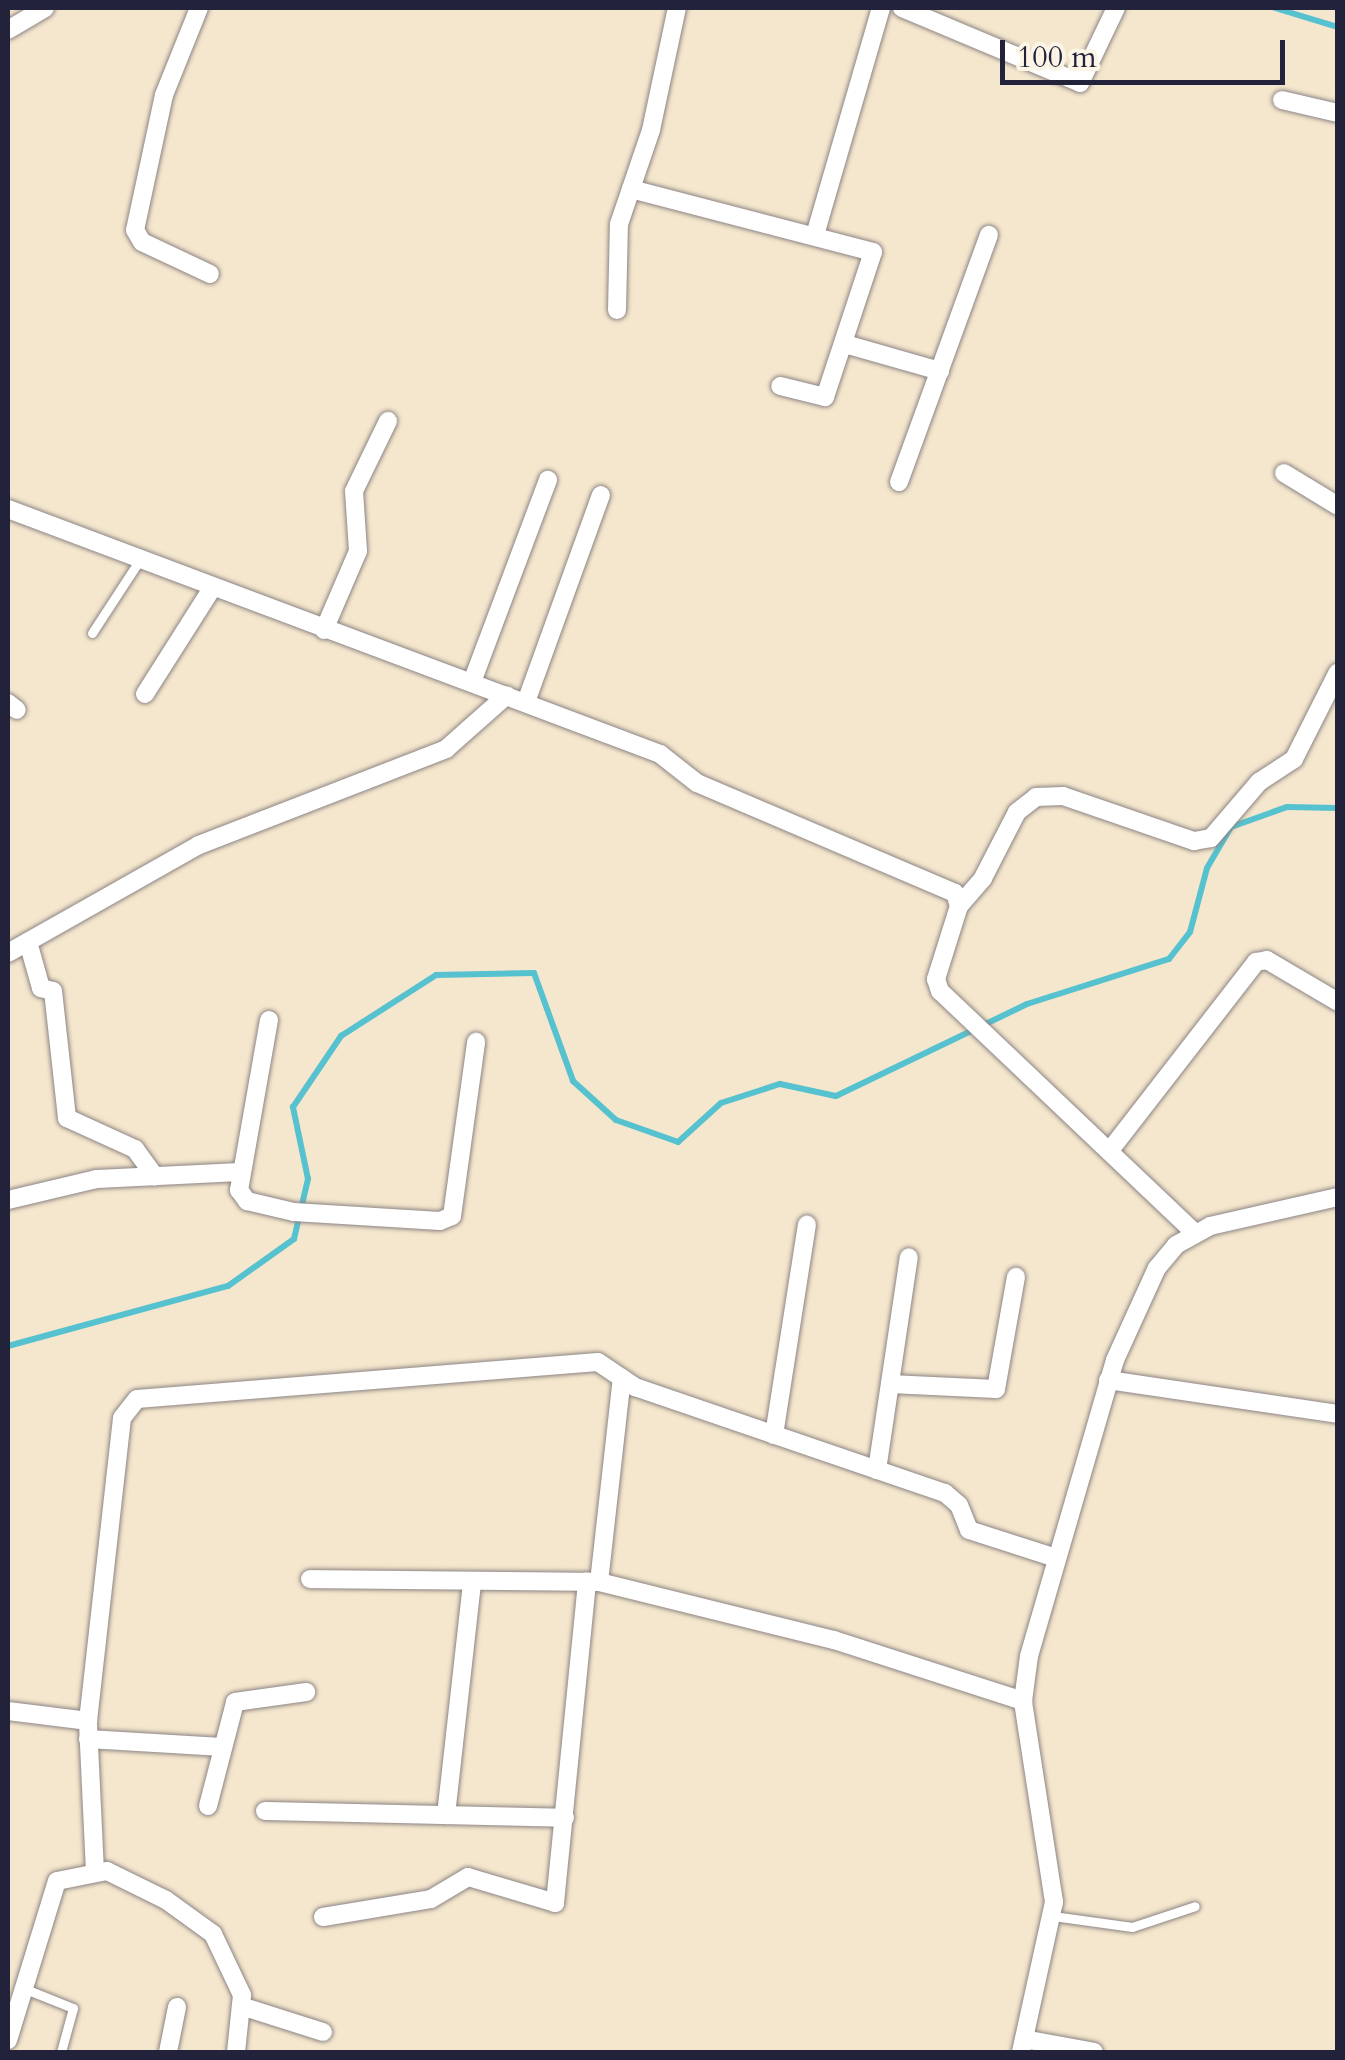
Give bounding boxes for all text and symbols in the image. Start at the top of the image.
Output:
scale bar [1005,20,1290,82]
text: 100 m [1017,37,1097,78]

